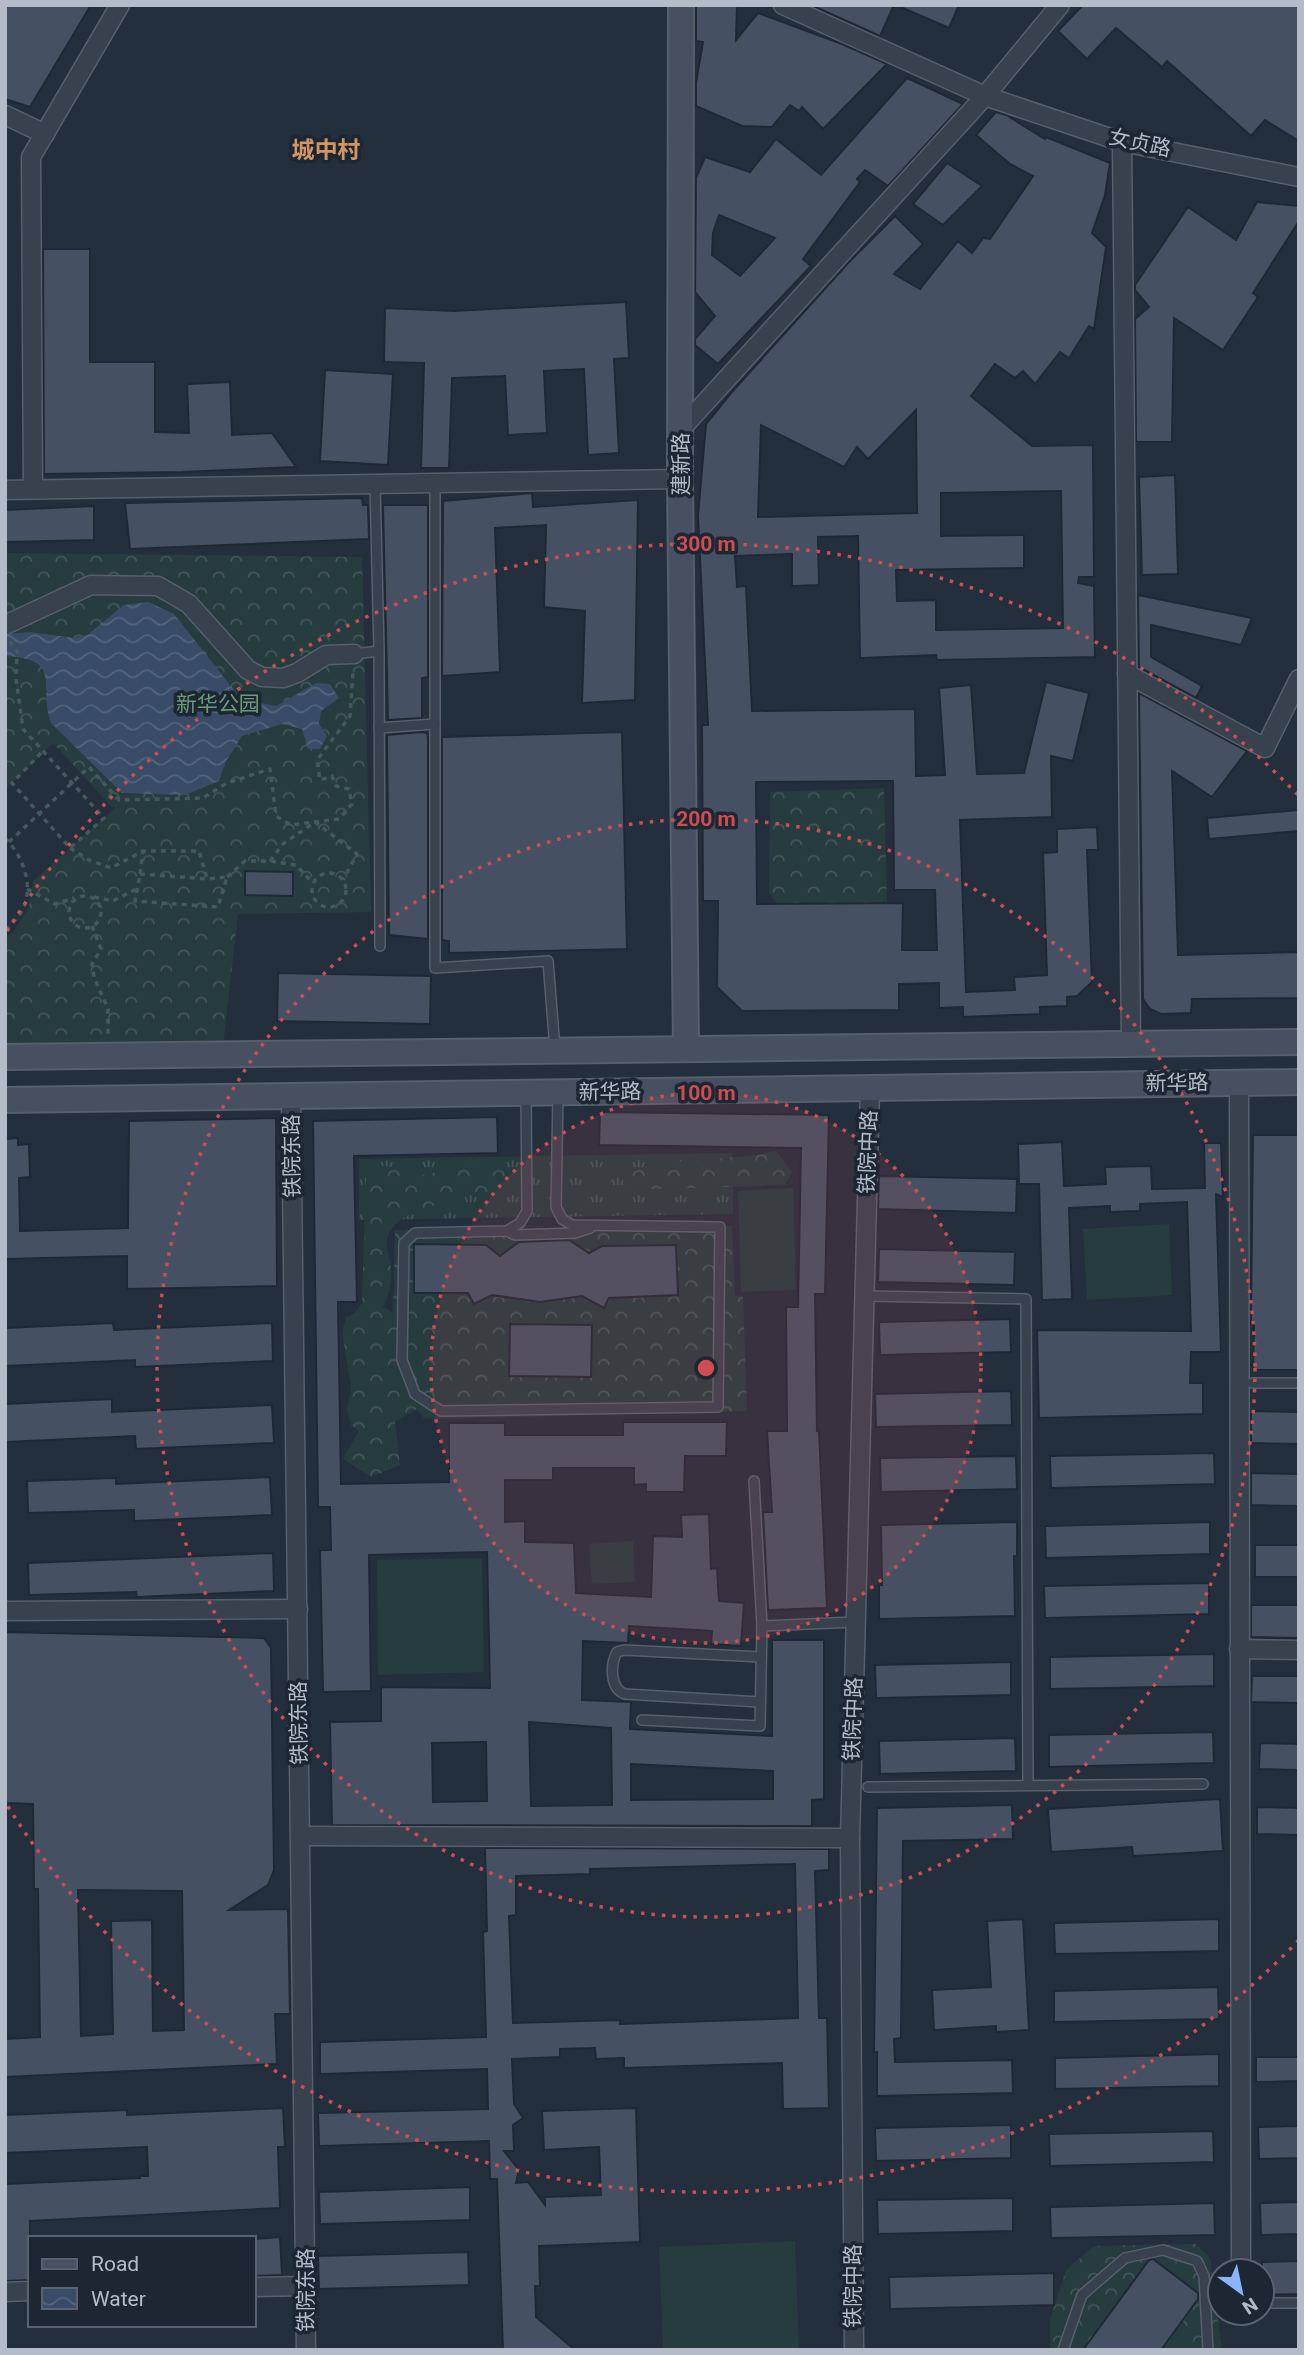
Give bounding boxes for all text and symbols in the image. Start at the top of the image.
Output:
street label: 女贞路 [1107,125,1173,161]
district label: 城中村 [292,137,361,164]
street label: 建新路 [669,433,693,496]
text: 300 m [676,532,736,556]
park label: 新华公园 [176,692,260,716]
text: 200 m [676,807,736,831]
street label: 新华路 [1145,1070,1209,1096]
street label: 新华路 [578,1079,642,1105]
text: 100 m [676,1081,736,1105]
street label: 铁院中路 [855,1110,881,1194]
street label: 铁院东路 [279,1114,305,1198]
centre of rings [694,1356,718,1380]
street label: 铁院中路 [840,1677,866,1761]
street label: 铁院东路 [286,1681,312,1765]
legend [28,2236,256,2327]
street label: 铁院中路 [841,2244,865,2328]
street label: 铁院东路 [294,2248,318,2332]
text: Road [91,2252,139,2276]
north arrow [1206,2257,1276,2327]
text: Water [91,2287,146,2311]
text: N [1238,2293,1262,2319]

